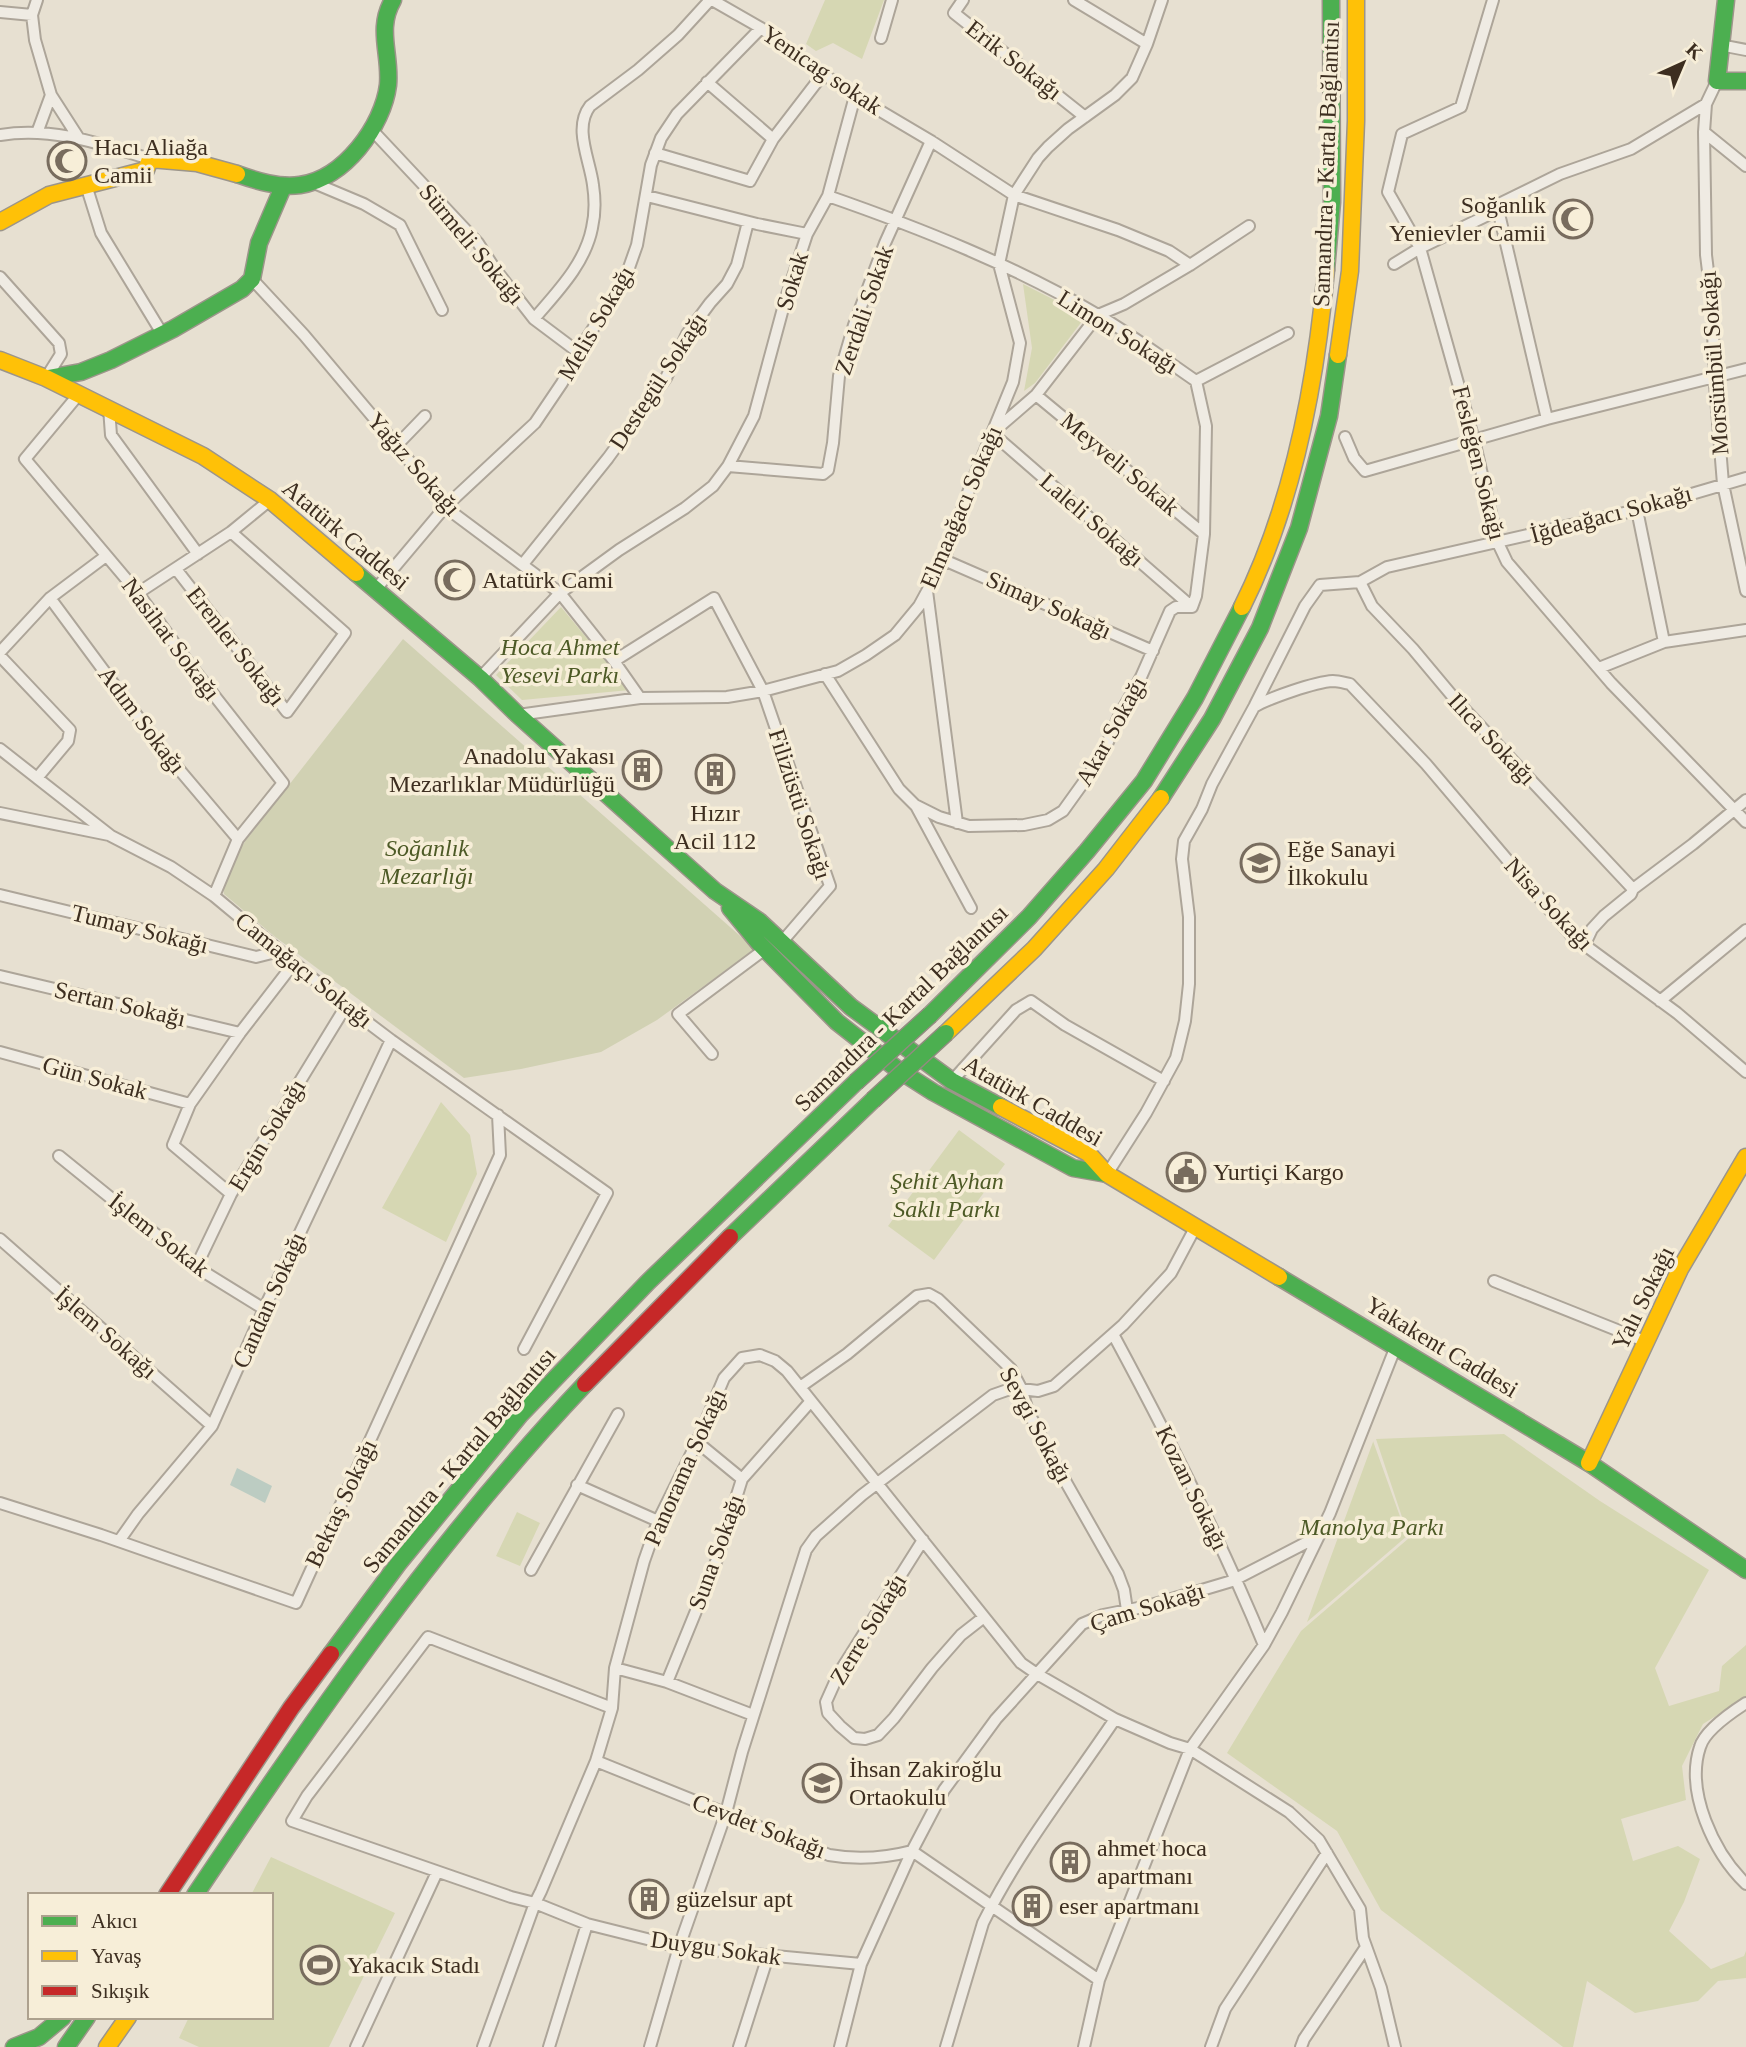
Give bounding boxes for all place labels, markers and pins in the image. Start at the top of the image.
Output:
place label: Hacı Aliağa Camii [94,134,208,188]
mosque icon: Hacı Aliağa Camii [46,140,88,182]
place label: Soğanlık Yenievler Camii [1389,192,1546,246]
mosque icon: Soğanlık Yenievler Camii [1552,198,1594,240]
mosque icon: Atatürk Cami [434,559,476,601]
place label: Atatürk Cami [482,567,614,593]
place label: Anadolu Yakası Mezarlıklar Müdürlüğü [389,743,615,797]
building icon: Anadolu Yakası Mezarlıklar Müdürlüğü [621,749,663,791]
building icon: Hızır Acil 112 [694,753,736,795]
place label: Hızır Acil 112 [674,800,756,854]
place label: Eğe Sanayi İlkokulu [1287,836,1396,890]
school or university icon: Eğe Sanayi İlkokulu [1239,842,1281,884]
public building icon: Yurtiçi Kargo [1165,1151,1207,1193]
place label: Yurtiçi Kargo [1213,1159,1344,1185]
place label: İhsan Zakiroğlu Ortaokulu [849,1756,1002,1810]
school or university icon: İhsan Zakiroğlu Ortaokulu [801,1762,843,1804]
place label: ahmet hoca apartmanı [1097,1835,1207,1889]
building icon: ahmet hoca apartmanı [1049,1841,1091,1883]
building icon: güzelsur apt [628,1878,670,1920]
building icon: eser apartmanı [1011,1885,1053,1927]
place label: güzelsur apt [676,1886,793,1912]
place label: eser apartmanı [1059,1893,1200,1919]
sports icon: Yakacık Stadı [299,1944,341,1986]
place label: Yakacık Stadı [347,1952,480,1978]

